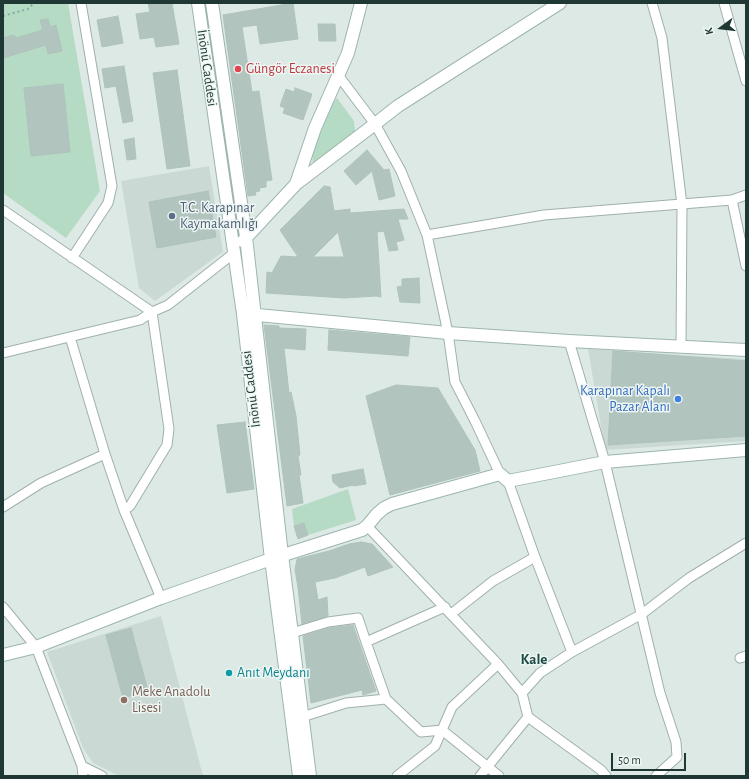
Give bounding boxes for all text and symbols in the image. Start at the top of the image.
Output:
north arrow [701,8,741,48]
text: K [703,27,715,36]
street label: İnönü Caddesi [193,28,221,108]
place label: Güngör Eczanesi [246,61,335,77]
marker: Güngör Eczanesi [233,64,243,74]
place label: T.C. Karapınar Kaymakamlığı [180,200,258,232]
marker: T.C. Karapınar Kaymakamlığı [167,211,177,221]
street label: İnönü Caddesi [238,350,264,428]
place label: Karapınar Kapalı Pazar Alanı [580,383,670,416]
marker: Karapınar Kapalı Pazar Alanı [673,394,683,404]
district label: Kale [521,650,547,668]
place label: Anıt Meydanı [237,665,310,681]
marker: Anıt Meydanı [224,668,234,678]
place label: Meke Anadolu Lisesi [132,684,210,716]
marker: Meke Anadolu Lisesi [119,695,129,705]
scale bar [613,745,688,771]
text: 50 m [618,754,641,766]

